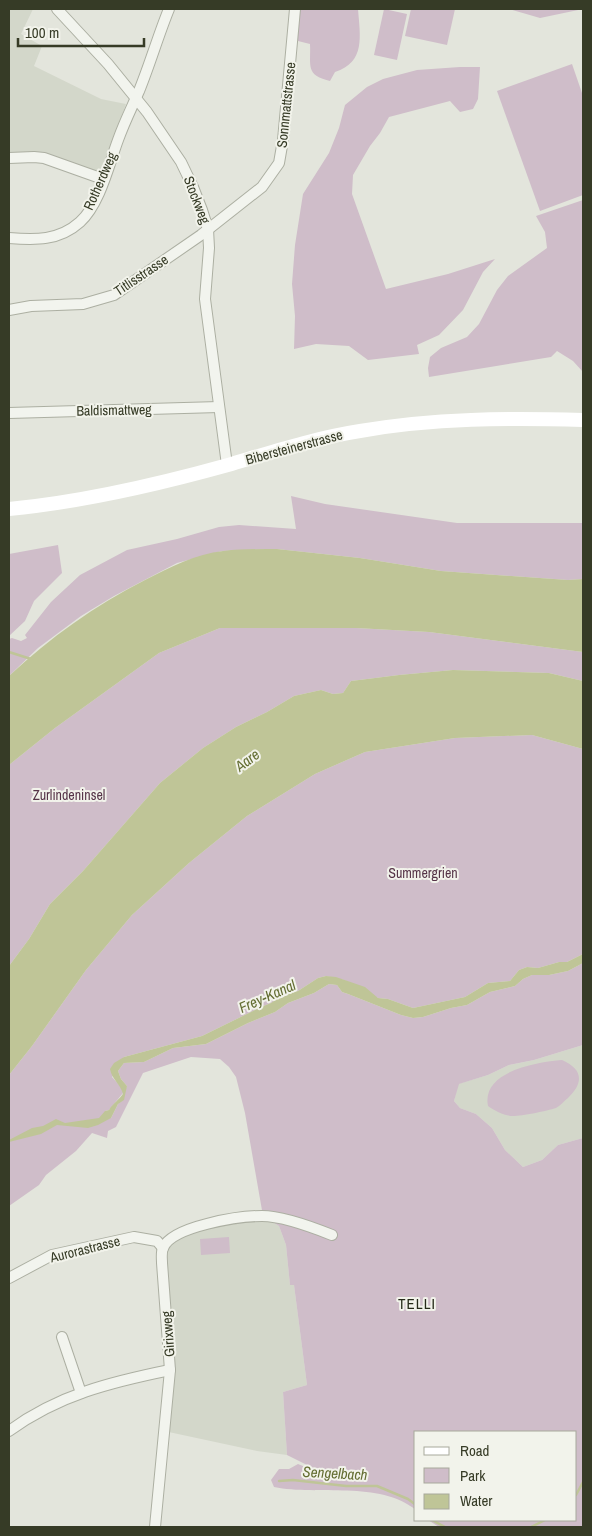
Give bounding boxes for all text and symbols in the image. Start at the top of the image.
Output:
scale bar [18,15,144,47]
text: 100 m [25,22,59,43]
street label: Sonnmattstrasse [273,61,299,149]
street label: Rotherdweg [79,149,121,213]
street label: Stockweg [180,174,215,227]
street label: Titlisstrasse [110,250,172,300]
street label: Baldismattweg [76,400,152,420]
street label: Bibersteinerstrasse [244,425,344,469]
water label: Aare [230,744,264,777]
park label: Zurlindeninsel [33,786,105,804]
park label: Summergrien [388,864,458,882]
water label: Frey-Kanal [235,974,299,1018]
street label: Aurorastrasse [47,1232,122,1267]
district label: TELLI [398,1293,436,1314]
street label: Girixweg [157,1310,179,1358]
legend [414,1431,577,1521]
text: Road [460,1440,489,1461]
water label: Sengelbach [302,1461,368,1485]
text: Park [460,1465,486,1486]
text: Water [460,1490,492,1511]

